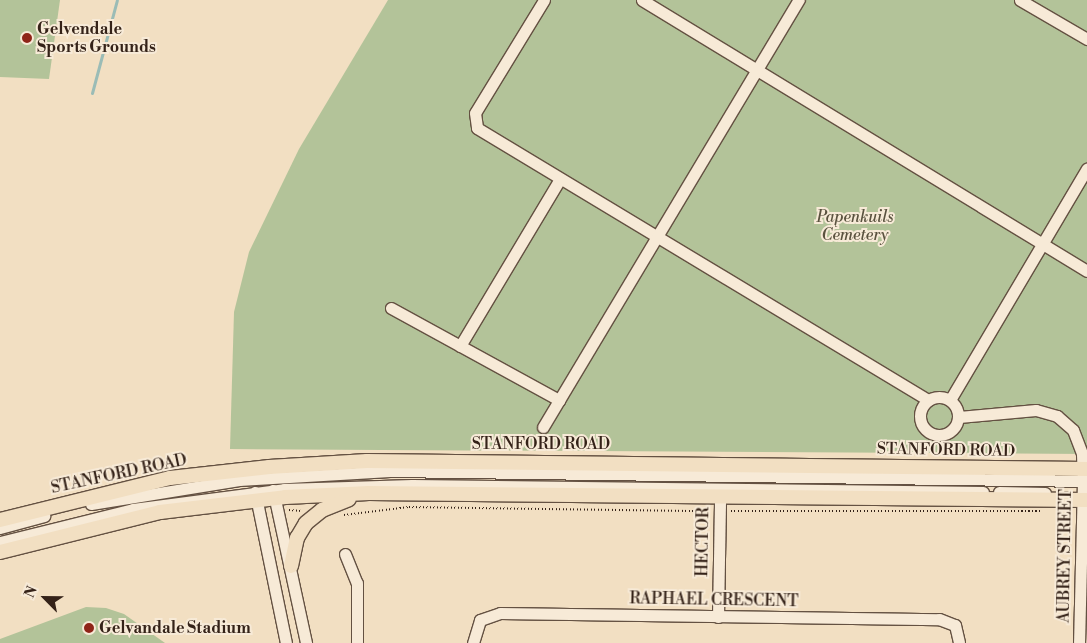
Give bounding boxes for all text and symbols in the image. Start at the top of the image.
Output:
place label: Gelvendale Sports Grounds [37,19,156,57]
marker: Gelvendale Sports Grounds [21,32,33,44]
park label: Papenkuils Cemetery [816,207,894,245]
street label: STANFORD ROAD [472,434,610,454]
street label: STANFORD ROAD [877,439,1015,461]
street label: STANFORD ROAD [49,450,189,498]
street label: AUBREY STREET [1054,489,1076,623]
street label: HECTOR [693,507,713,577]
north arrow [20,573,70,623]
text: N [21,584,42,601]
street label: RAPHAEL CRESCENT [629,589,799,611]
place label: Gelvandale Stadium [99,618,251,638]
marker: Gelvandale Stadium [83,622,95,634]

